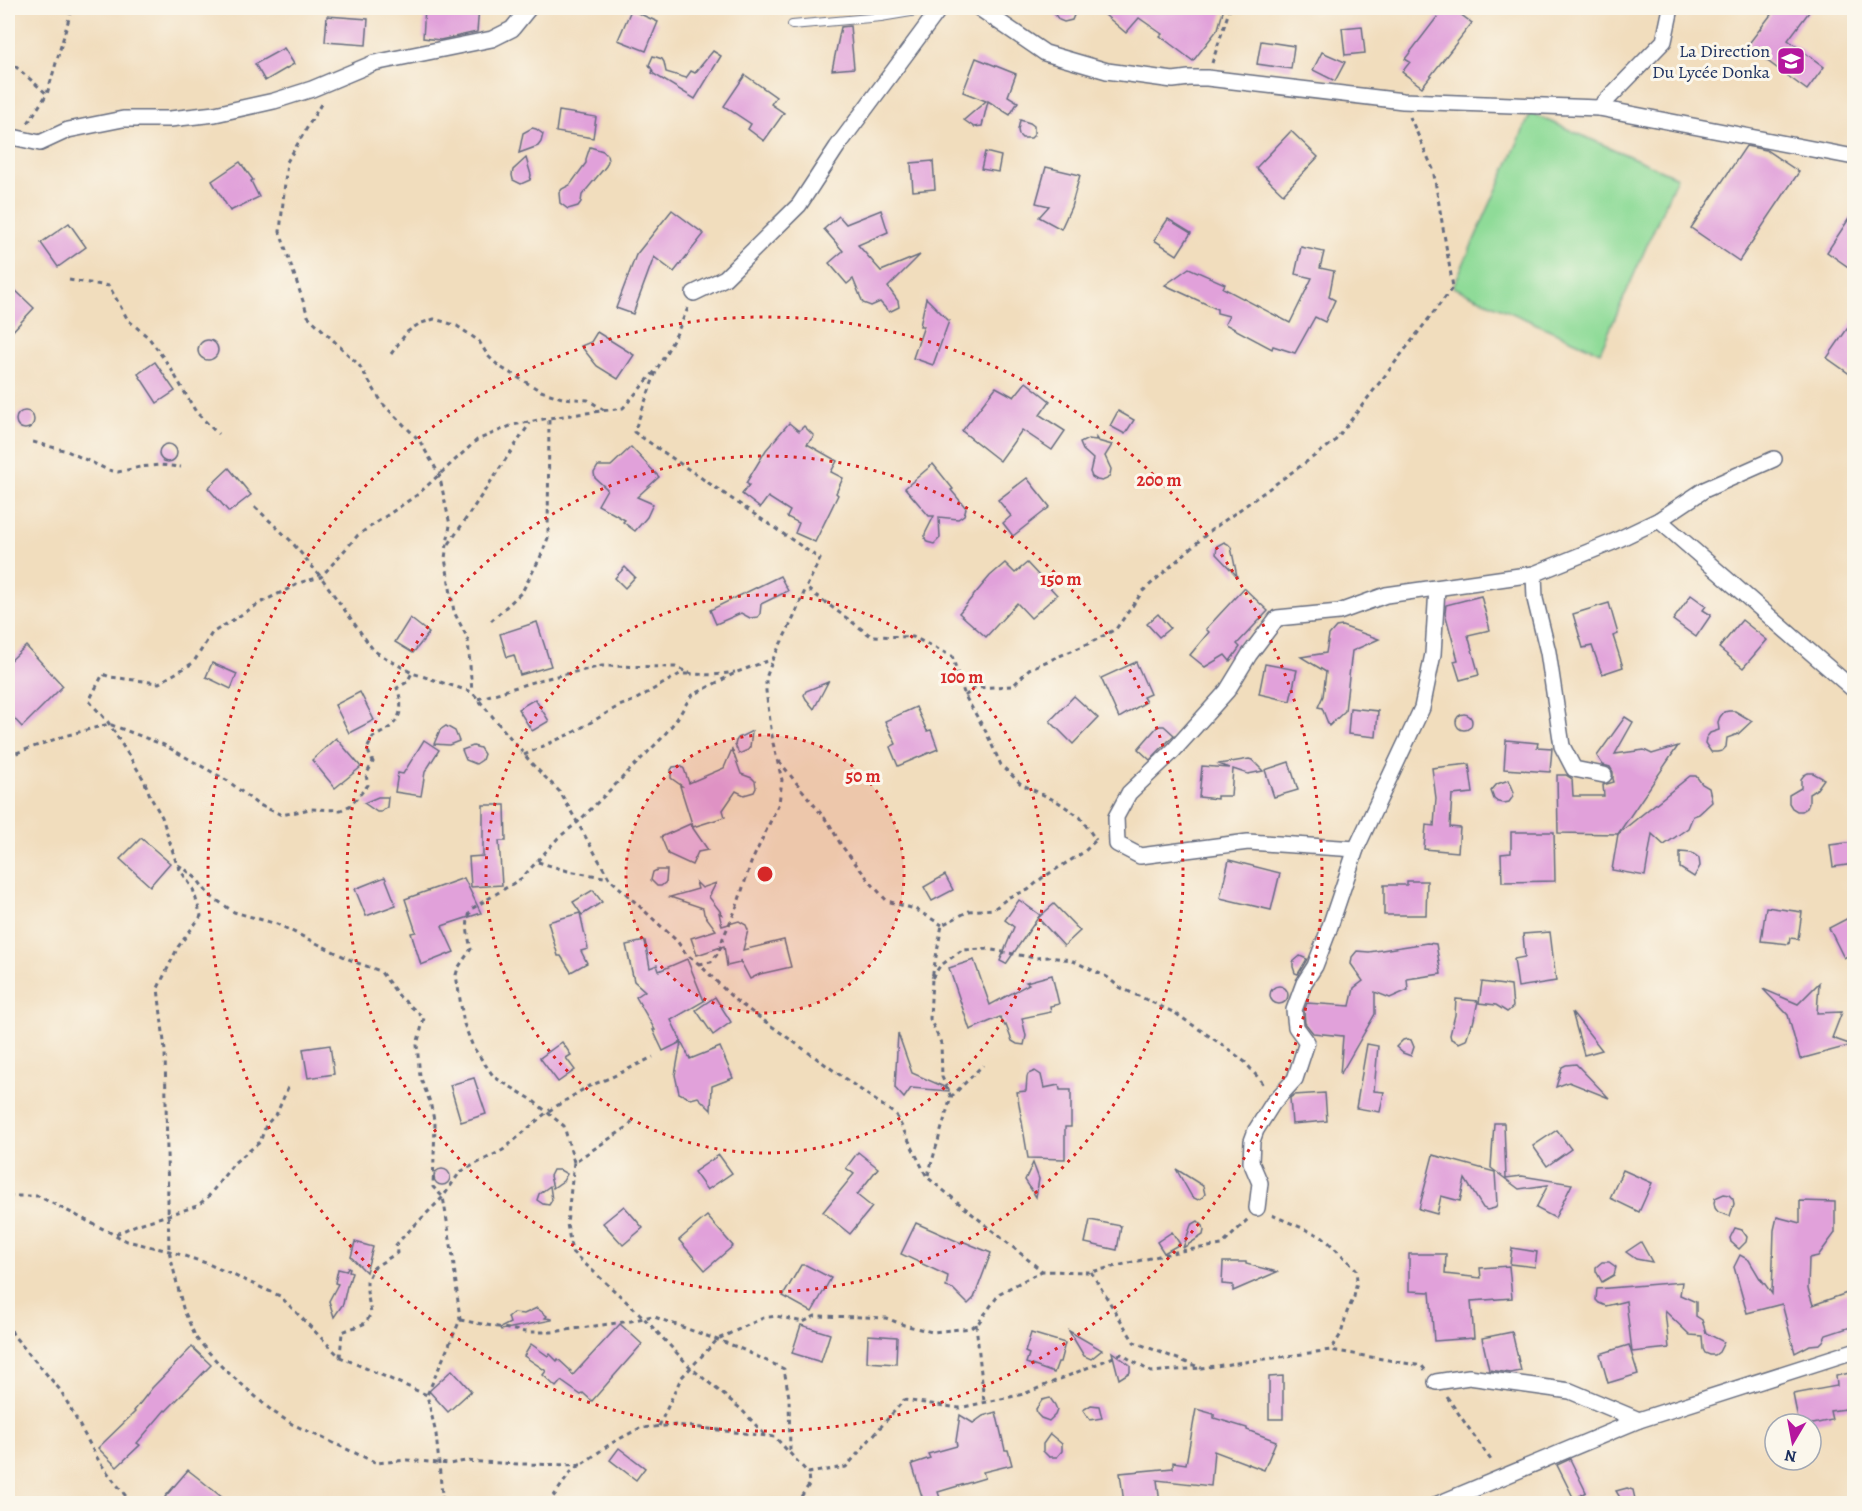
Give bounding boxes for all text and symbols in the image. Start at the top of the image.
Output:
place label: La Direction Du Lycée Donka [1652,39,1771,84]
school or university icon: La Direction Du Lycée Donka [1775,45,1807,77]
text: 200 m [1136,468,1182,492]
text: 150 m [1040,567,1082,591]
text: 100 m [941,665,983,689]
text: 50 m [846,764,880,788]
centre of rings [755,864,775,884]
north arrow [1763,1412,1823,1472]
text: N [1783,1444,1798,1468]

